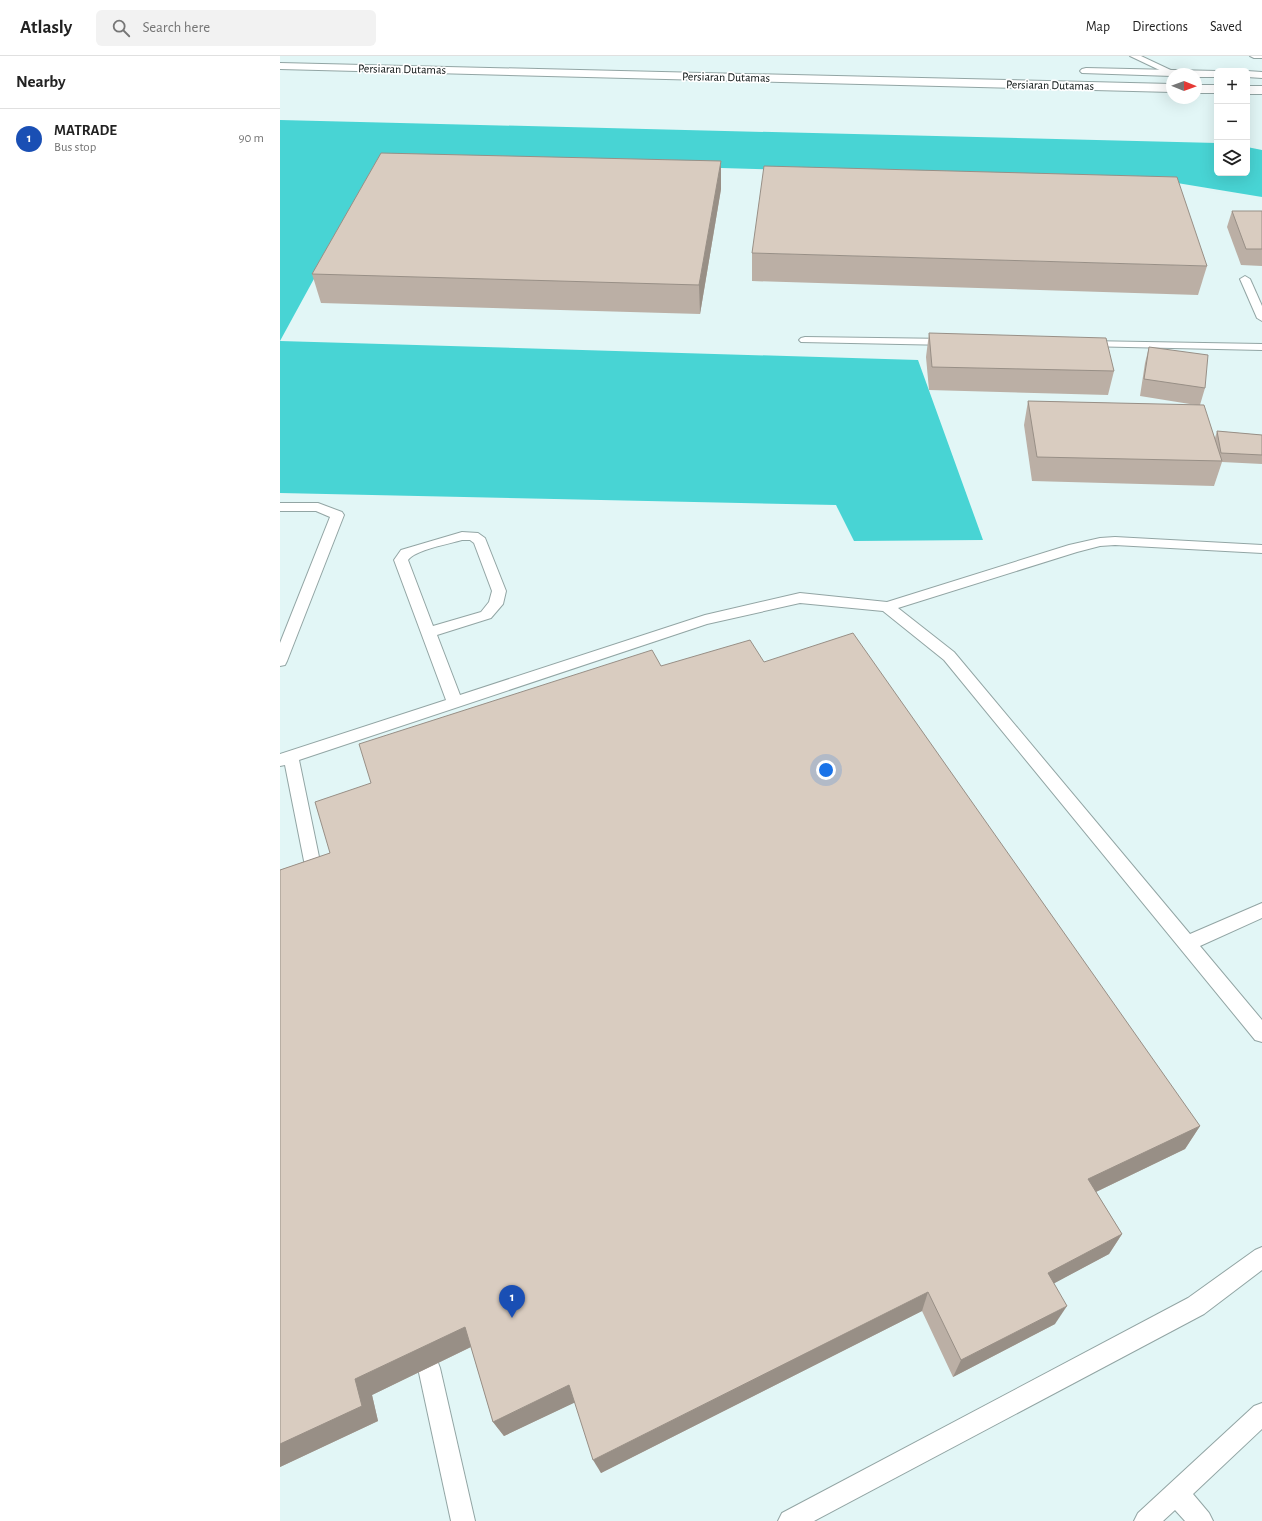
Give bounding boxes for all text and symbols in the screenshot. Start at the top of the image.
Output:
search box [96,10,376,46]
icon: search [110,17,132,39]
text: Atlasly [20,18,72,37]
text: Search here [142,20,210,35]
text: Map [1086,20,1110,34]
text: Directions [1132,20,1188,34]
text: Saved [1210,20,1242,34]
street label: Persiaran Dutamas [358,62,446,76]
north arrow [1166,68,1202,104]
map controls [1214,68,1250,176]
button: + [1214,68,1250,104]
street label: Persiaran Dutamas [682,70,770,84]
text: Nearby [16,73,66,90]
street label: Persiaran Dutamas [1006,78,1094,92]
button: − [1214,104,1250,140]
text: MATRADE [54,123,117,138]
text: 1 [27,132,31,145]
text: 90 m [238,132,264,145]
button: layers [1214,140,1250,176]
text: Bus stop [54,141,96,154]
your location [816,760,836,780]
pin: 1 [499,1285,525,1318]

